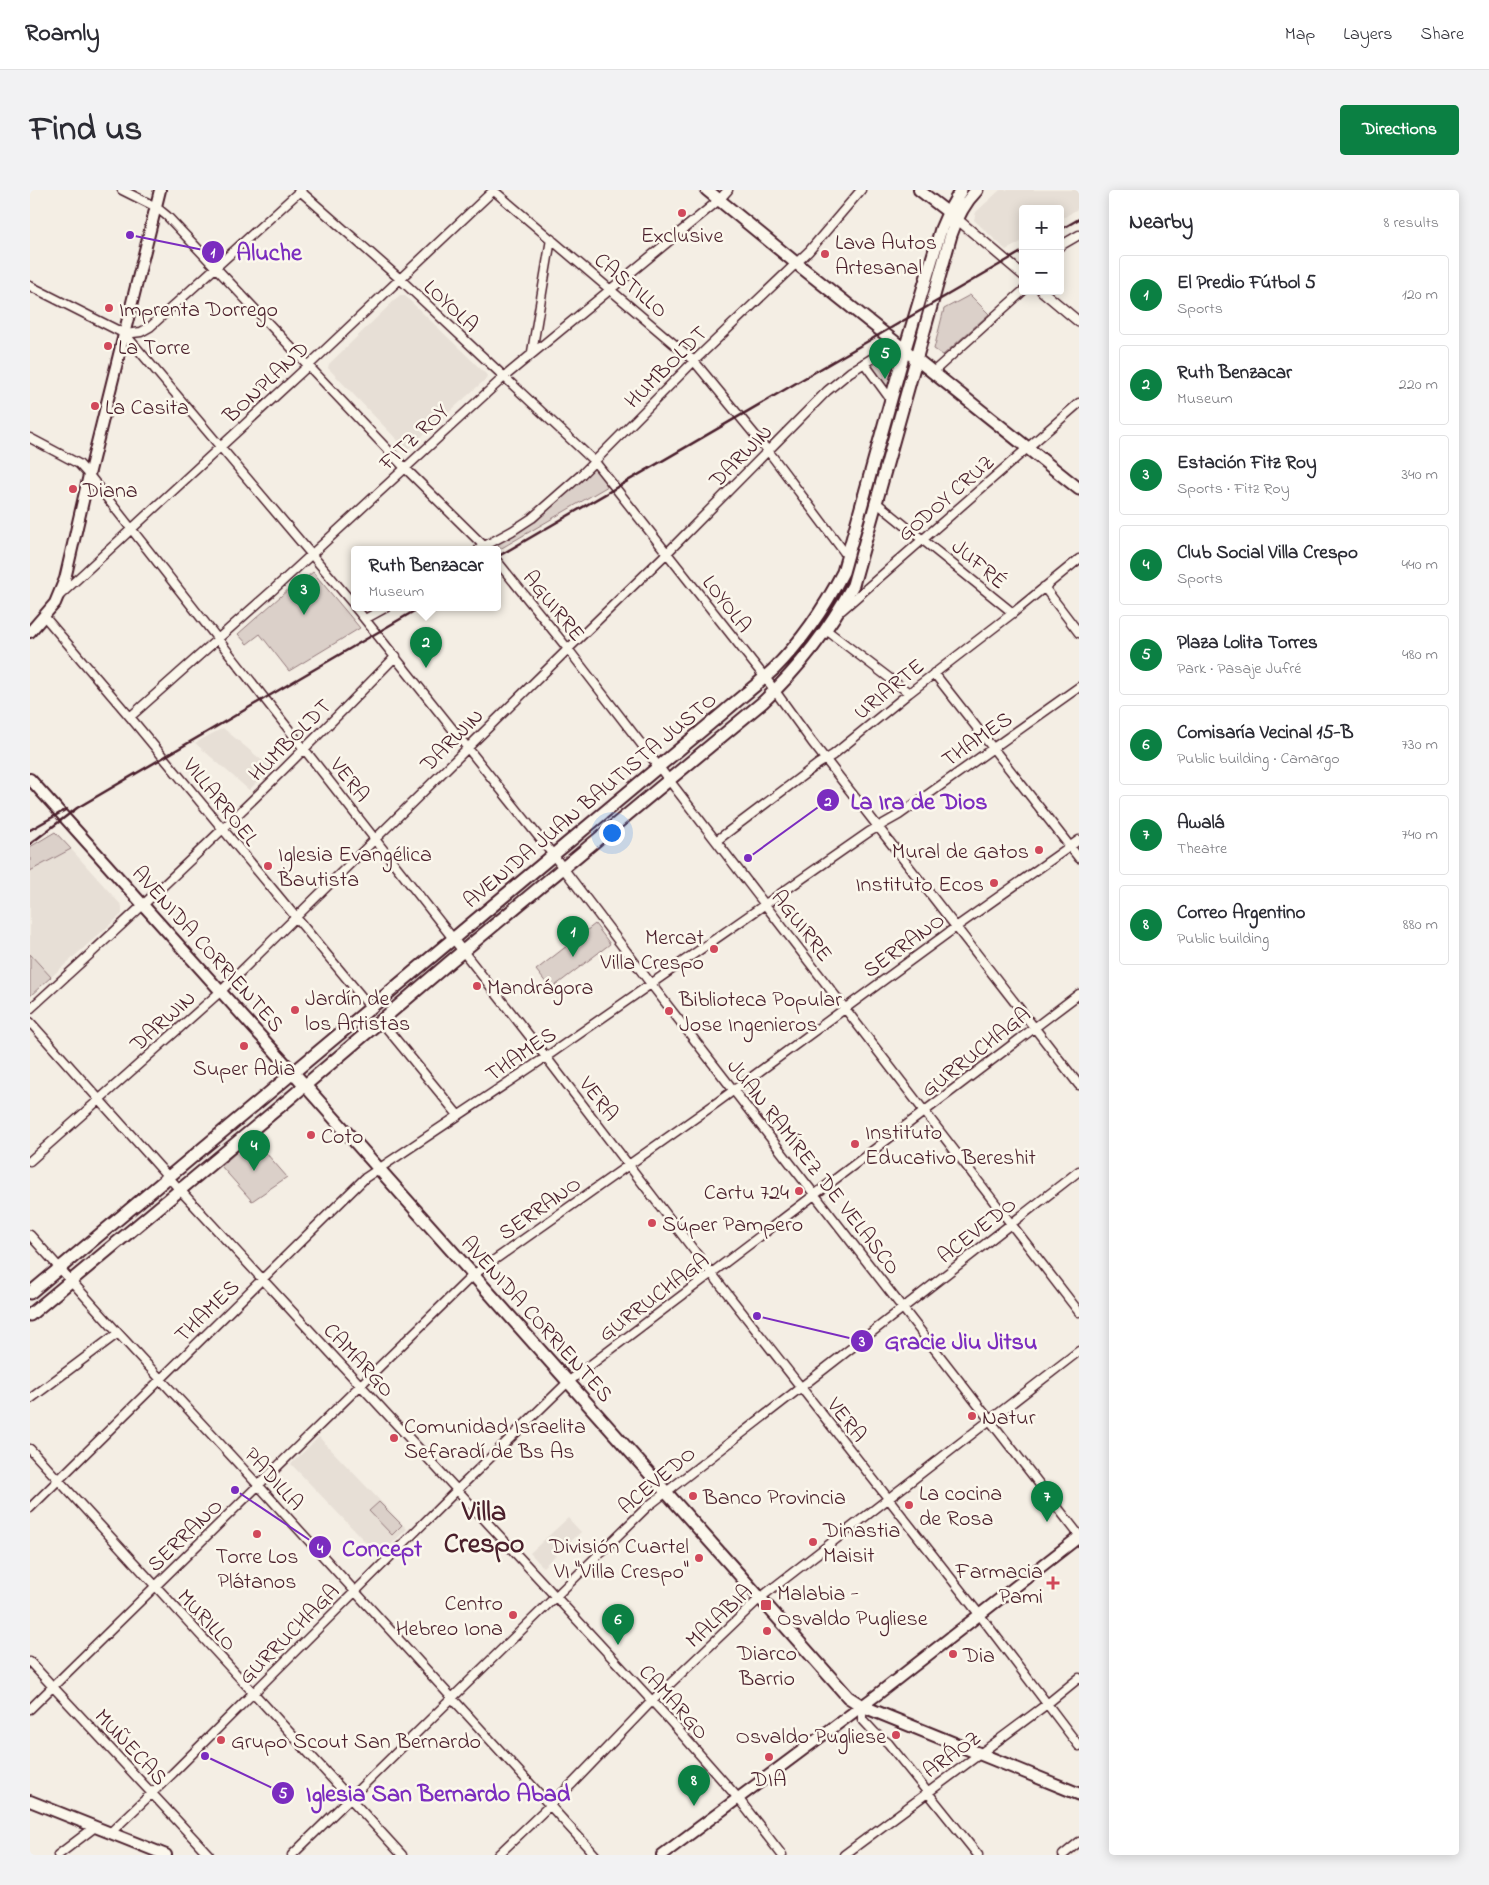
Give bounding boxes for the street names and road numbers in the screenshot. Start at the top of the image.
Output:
street label: CASTILLO [586,246,674,327]
street label: LOYOLA [415,273,485,341]
street label: HUMBOLDT [618,319,716,417]
street label: BONPLAND [216,335,318,432]
street label: FITZ ROY [372,397,457,480]
street label: DARWIN [702,418,781,497]
street label: GODOY CRUZ [891,448,1003,551]
street label: JUFRÉ [943,532,1013,598]
street label: AGUIRRE [514,564,592,650]
street label: LOYOLA [693,569,758,641]
street label: URIARTE [848,652,932,729]
street label: AVENIDA JUAN BAUTISTA JUSTO [457,685,725,917]
street label: HUMBOLDT [242,692,340,790]
street label: DARWIN [413,702,492,781]
street label: THAMES [936,704,1020,776]
street label: VILLARROEL [173,751,266,855]
street label: VERA [320,751,376,810]
street label: AVENIDA CORRIENTES [123,860,291,1041]
street label: AGUIRRE [762,884,839,970]
street label: SERRANO [857,906,952,987]
street label: DARWIN [123,984,204,1061]
street label: GURRUCHAGA [915,1000,1039,1107]
street label: THAMES [480,1020,564,1091]
street label: JUAN RAMÍREZ DE VELASCO [718,1053,907,1283]
street label: VERA [569,1070,625,1129]
street label: SERRANO [493,1169,589,1250]
street label: ACEVEDO [931,1190,1024,1273]
street label: AVENIDA CORRIENTES [452,1230,620,1411]
street label: GURRUCHAGA [593,1246,717,1351]
street label: THAMES [168,1273,248,1351]
street label: CAMARGO [315,1316,401,1406]
street label: VERA [817,1391,873,1450]
street label: ACEVEDO [612,1439,704,1524]
street label: PADILLA [235,1441,310,1519]
street label: SERRANO [141,1492,231,1581]
street label: GURRUCHAGA [232,1577,348,1693]
street label: MALABIA [679,1577,761,1657]
street label: MURILLO [168,1583,243,1660]
street label: CAMARGO [630,1658,716,1748]
street label: MUÑECAS [86,1702,174,1794]
street label: ARÁOZ [917,1723,989,1788]

